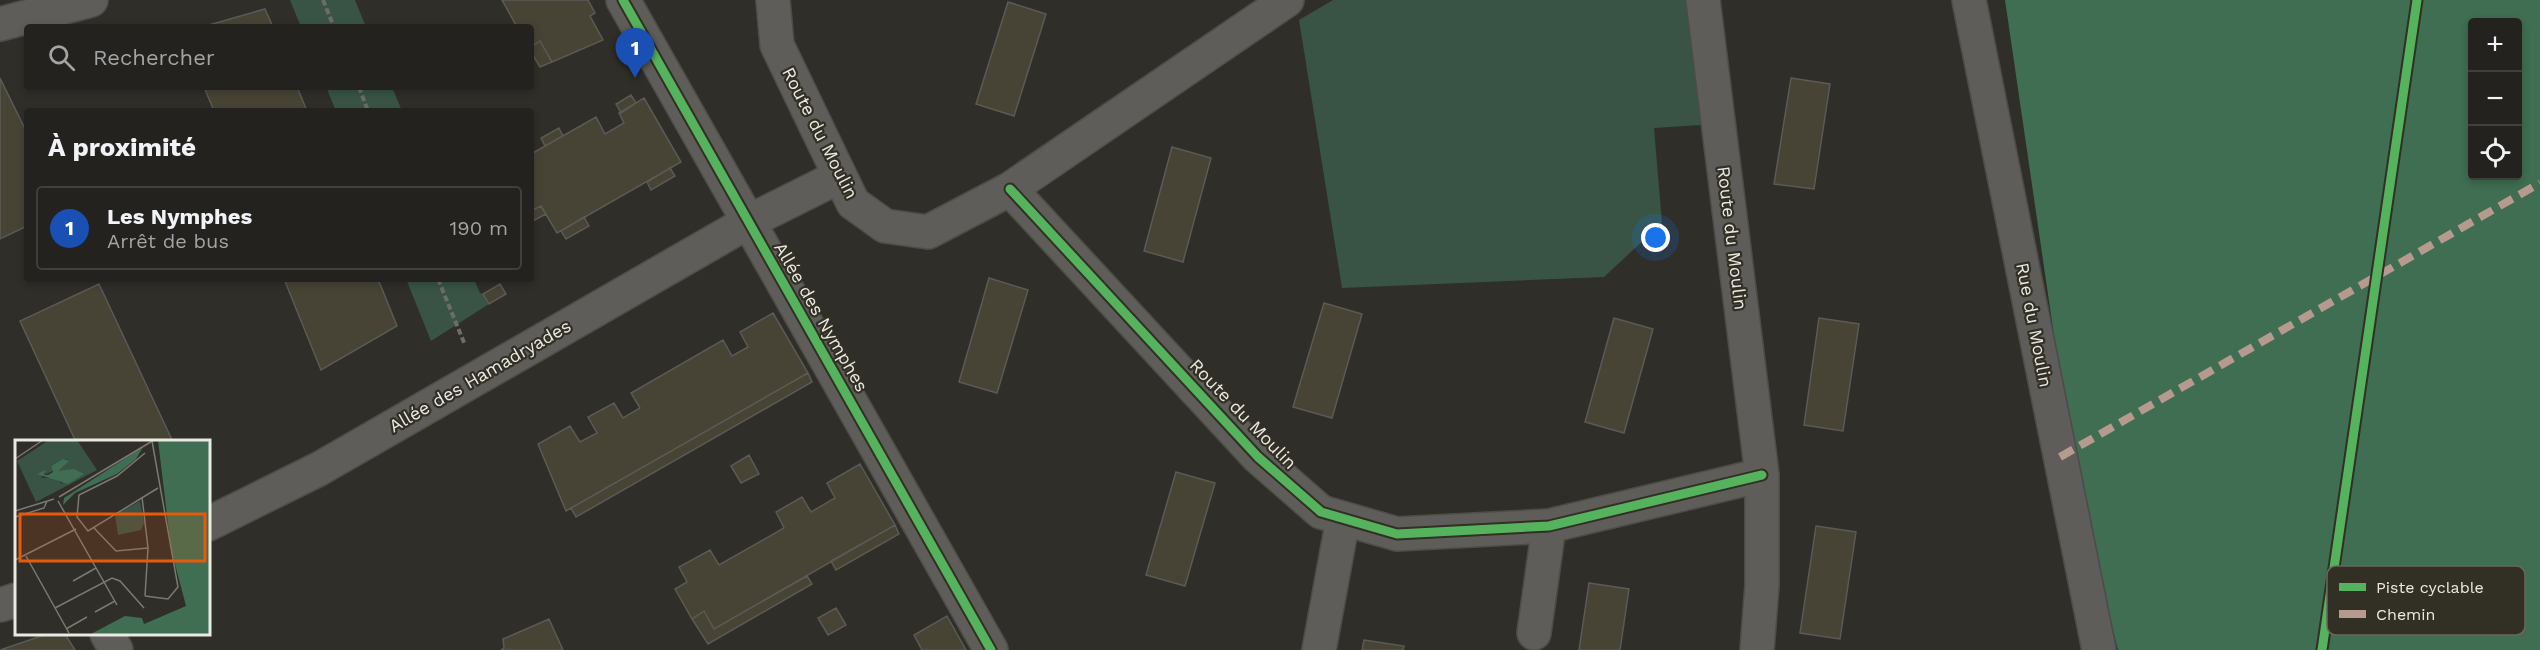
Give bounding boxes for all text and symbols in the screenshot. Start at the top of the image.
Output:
map controls [2468,18,2522,180]
button: + [2468,18,2522,72]
search box [24,24,534,90]
pin: 1 [616,28,654,78]
icon: search [45,41,78,74]
text: Rechercher [93,45,215,70]
street label: Route du Moulin [778,64,863,202]
button: − [2468,72,2522,126]
button: locate [2468,126,2522,180]
text: À proximité [48,132,196,162]
street label: Route du Moulin [1713,165,1752,311]
text: Les Nymphes [107,204,252,229]
text: 1 [65,216,74,240]
text: 190 m [450,216,508,240]
your location [1641,223,1670,252]
text: Arrêt de bus [107,229,229,253]
street label: Allée des Nymphes [770,238,873,395]
street label: Rue du Moulin [2012,261,2057,389]
street label: Allée des Hamadryades [385,315,575,436]
street label: Route du Moulin [1186,354,1301,473]
inset map [15,440,210,635]
legend [2327,566,2525,635]
text: Piste cyclable [2376,578,2484,597]
text: Chemin [2376,605,2436,624]

